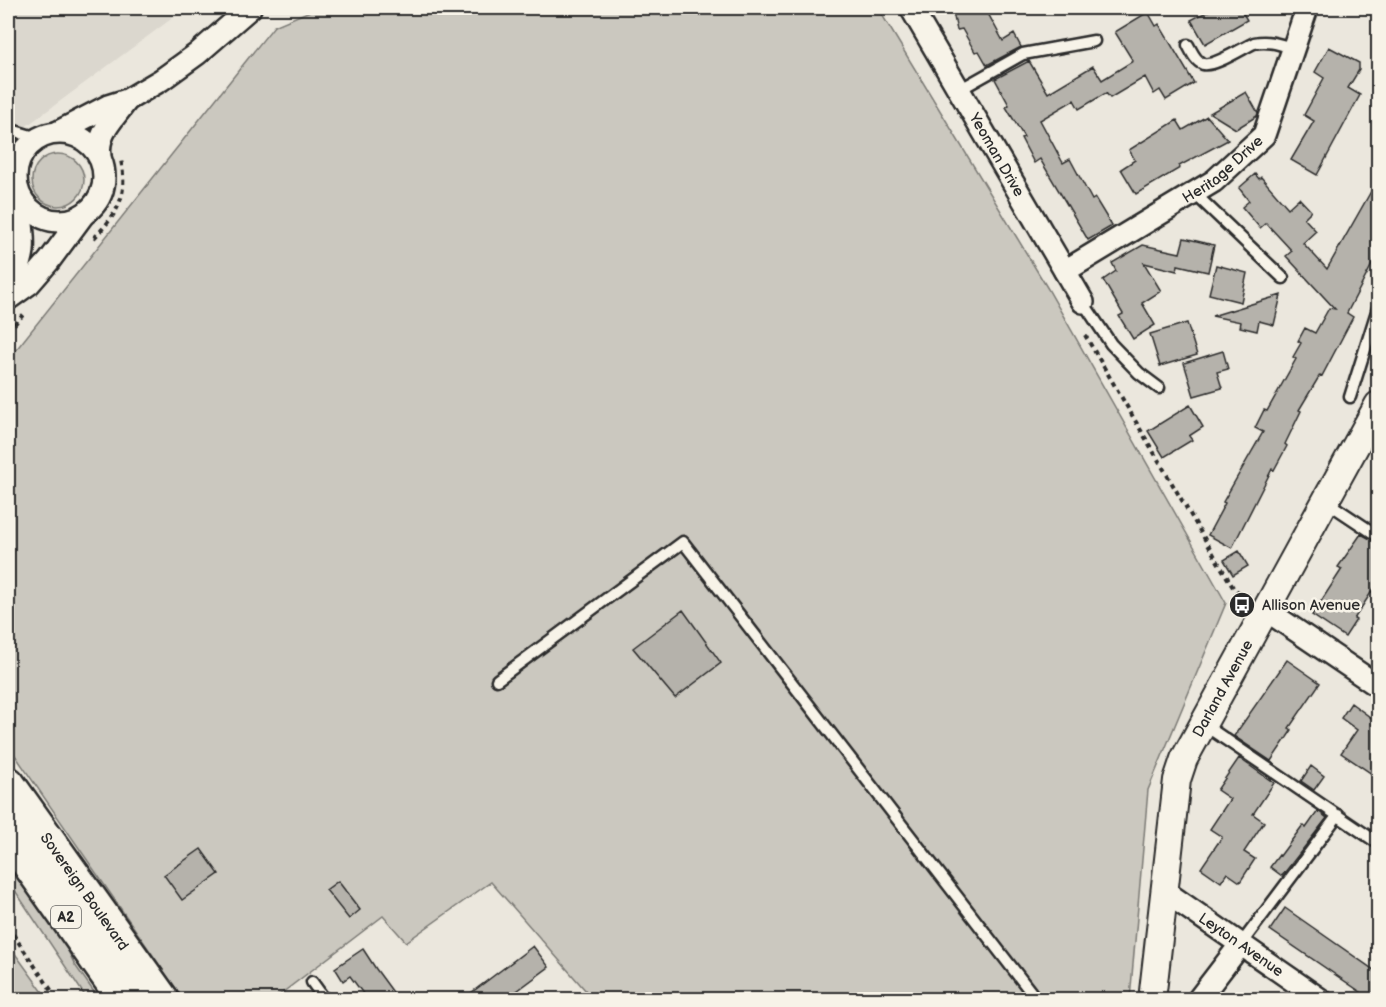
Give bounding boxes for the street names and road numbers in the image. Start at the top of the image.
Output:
street label: Yeoman Drive [964,109,1029,200]
street label: Heritage Drive [1179,131,1267,207]
street label: Darland Avenue [1188,636,1257,740]
street label: Sovereign Boulevard [36,829,133,954]
road number: A2 [51,906,81,928]
street label: Leyton Avenue [1195,908,1288,981]

